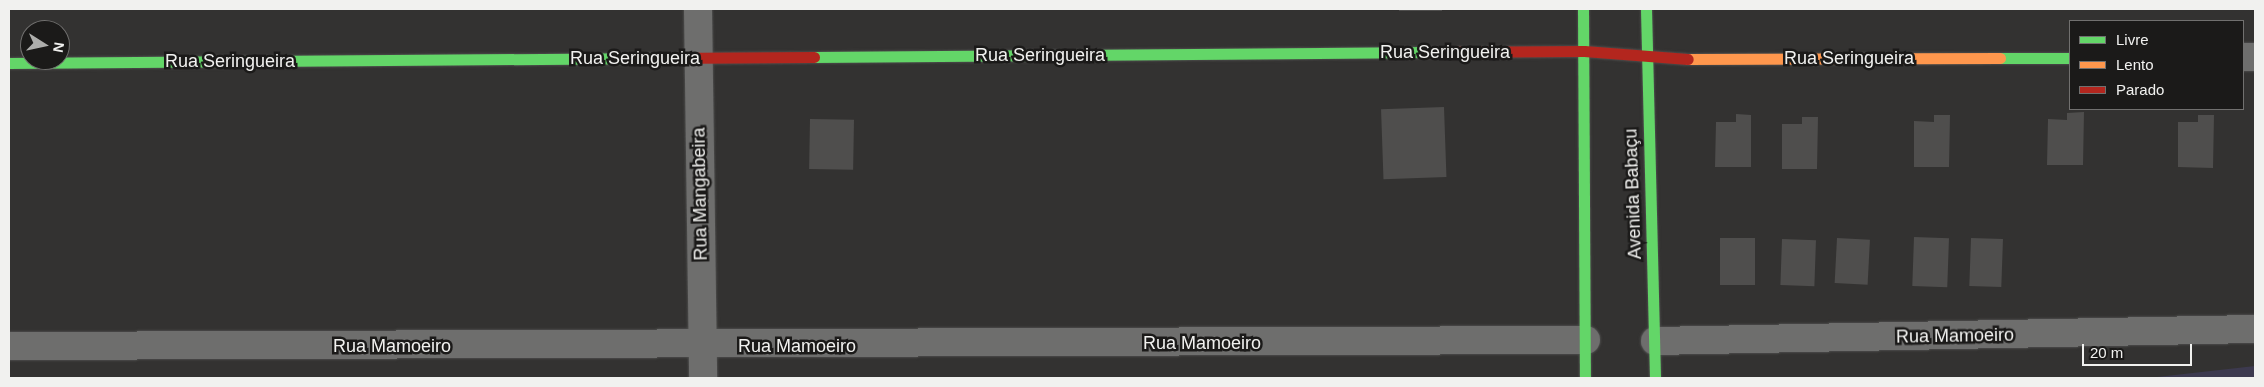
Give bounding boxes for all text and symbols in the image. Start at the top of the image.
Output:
north arrow [20,20,70,70]
legend [2069,20,2244,110]
text: Livre [2116,31,2149,48]
text: N [50,41,68,54]
street label: Rua Seringueira [1380,41,1510,63]
street label: Rua Seringueira [975,44,1105,66]
street label: Rua Seringueira [570,47,700,69]
street label: Rua Seringueira [1784,47,1914,69]
street label: Rua Seringueira [165,50,295,72]
text: Lento [2116,56,2154,73]
text: Parado [2116,81,2164,98]
street label: Rua Mangabeira [688,127,712,261]
street label: Avenida Babaçu [1620,128,1646,260]
street label: Rua Mamoeiro [1896,324,2014,348]
street label: Rua Mamoeiro [1143,332,1261,354]
scale bar [2084,334,2194,366]
street label: Rua Mamoeiro [333,335,451,357]
street label: Rua Mamoeiro [738,335,856,357]
text: 20 m [2090,344,2123,361]

